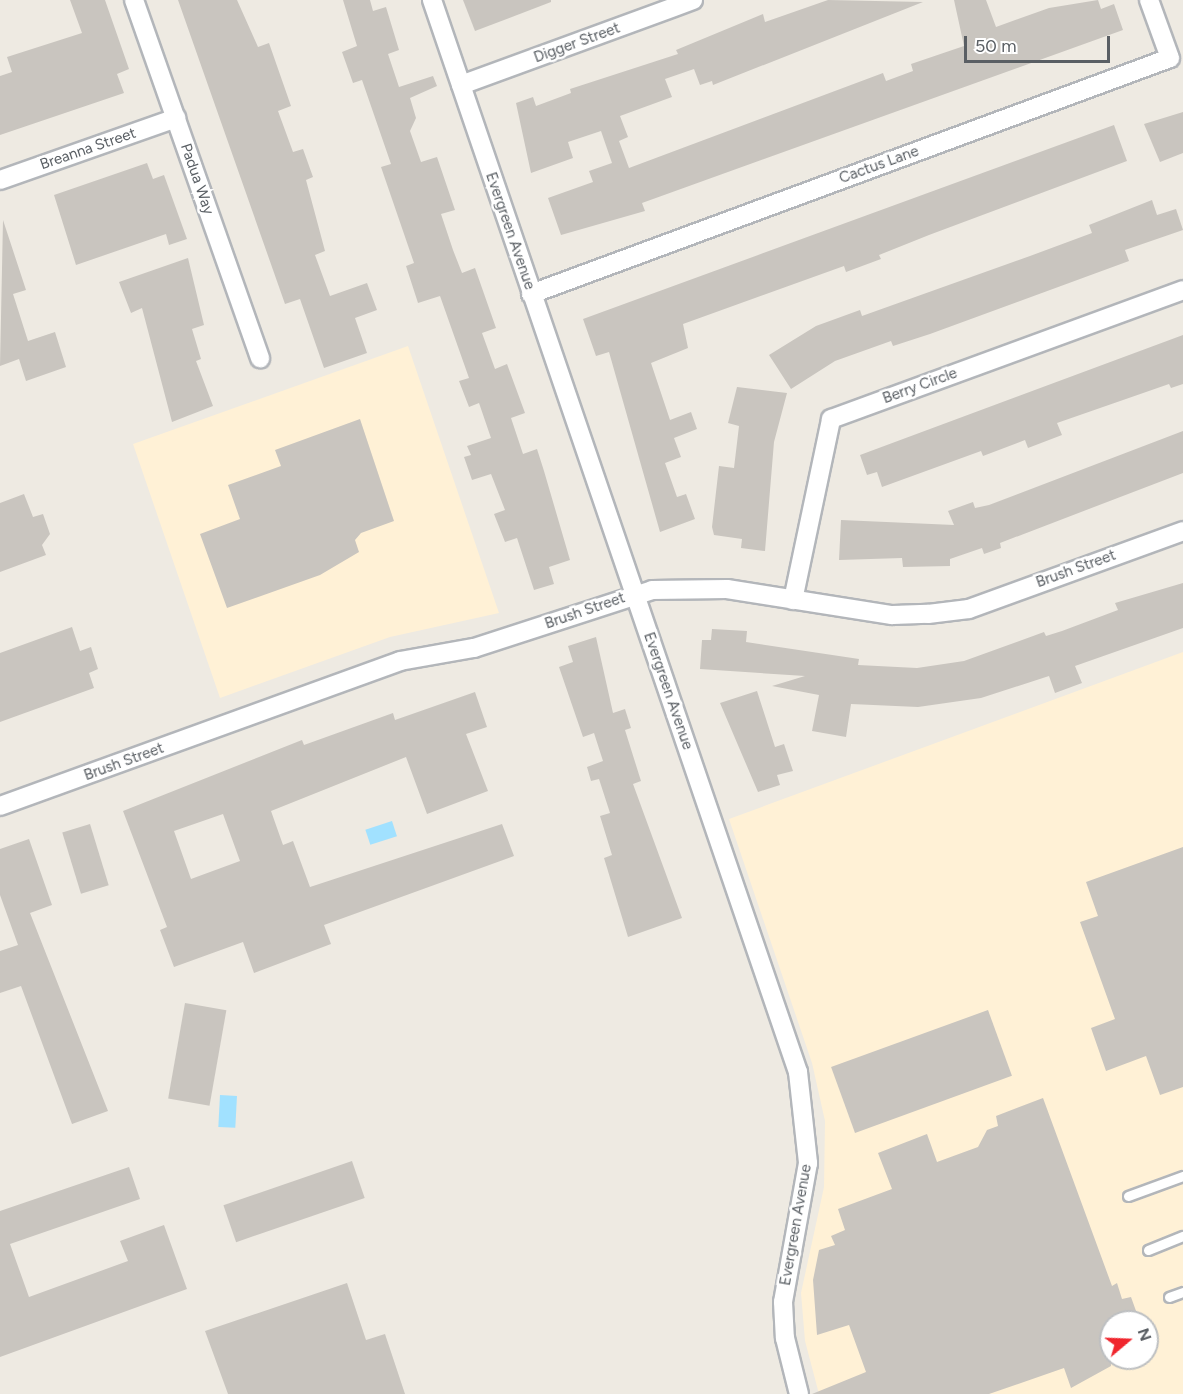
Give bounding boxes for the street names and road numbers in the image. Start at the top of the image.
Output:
street label: Digger Street [531,19,623,67]
street label: Breanna Street [38,124,138,174]
street label: Padua Way [176,141,218,217]
street label: Cactus Lane [837,142,921,188]
street label: Evergreen Avenue [481,170,539,292]
street label: Berry Circle [880,364,960,408]
street label: Brush Street [1034,546,1118,592]
street label: Brush Street [543,589,627,633]
street label: Evergreen Avenue [639,630,697,752]
street label: Brush Street [82,739,166,785]
street label: Evergreen Avenue [776,1163,816,1287]

